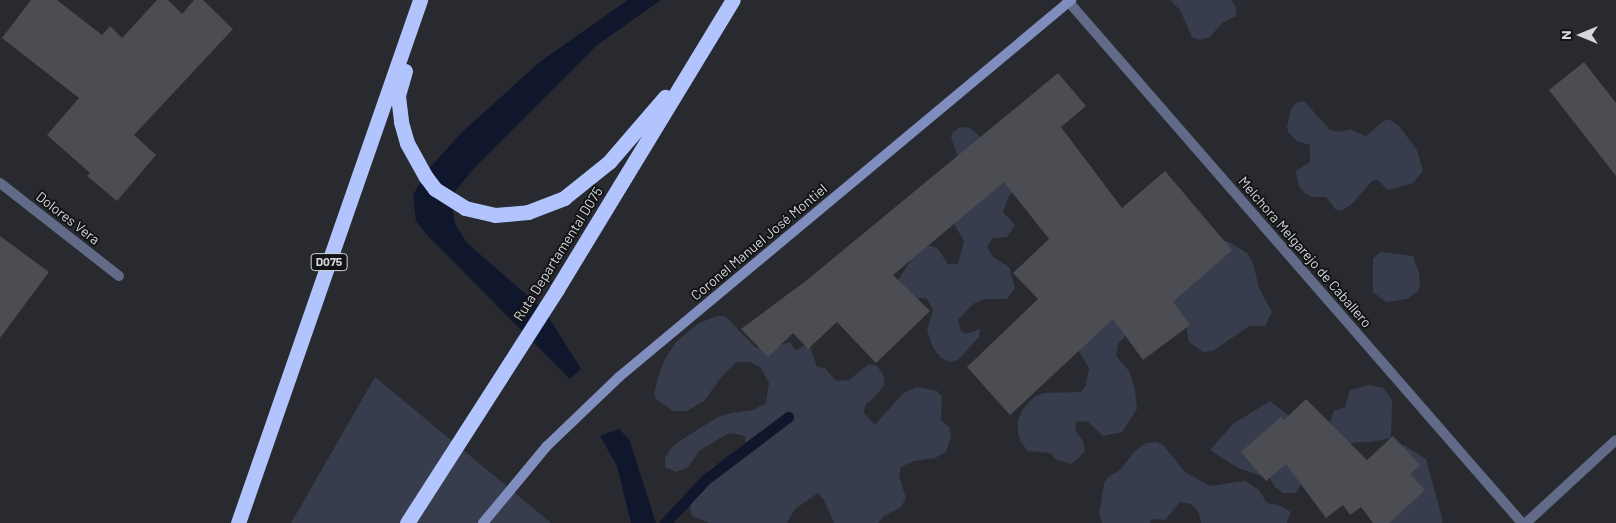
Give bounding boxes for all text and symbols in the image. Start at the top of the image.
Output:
north arrow [1556,10,1606,60]
text: N [1557,30,1574,40]
street label: Melchora Melgarejo de Caballero [1235,173,1375,331]
street label: Coronel Manuel José Montiel [687,180,831,304]
street label: Ruta Departamental D075 [510,184,606,324]
street label: Dolores Vera [33,188,103,248]
road number: D075 [310,252,348,272]

